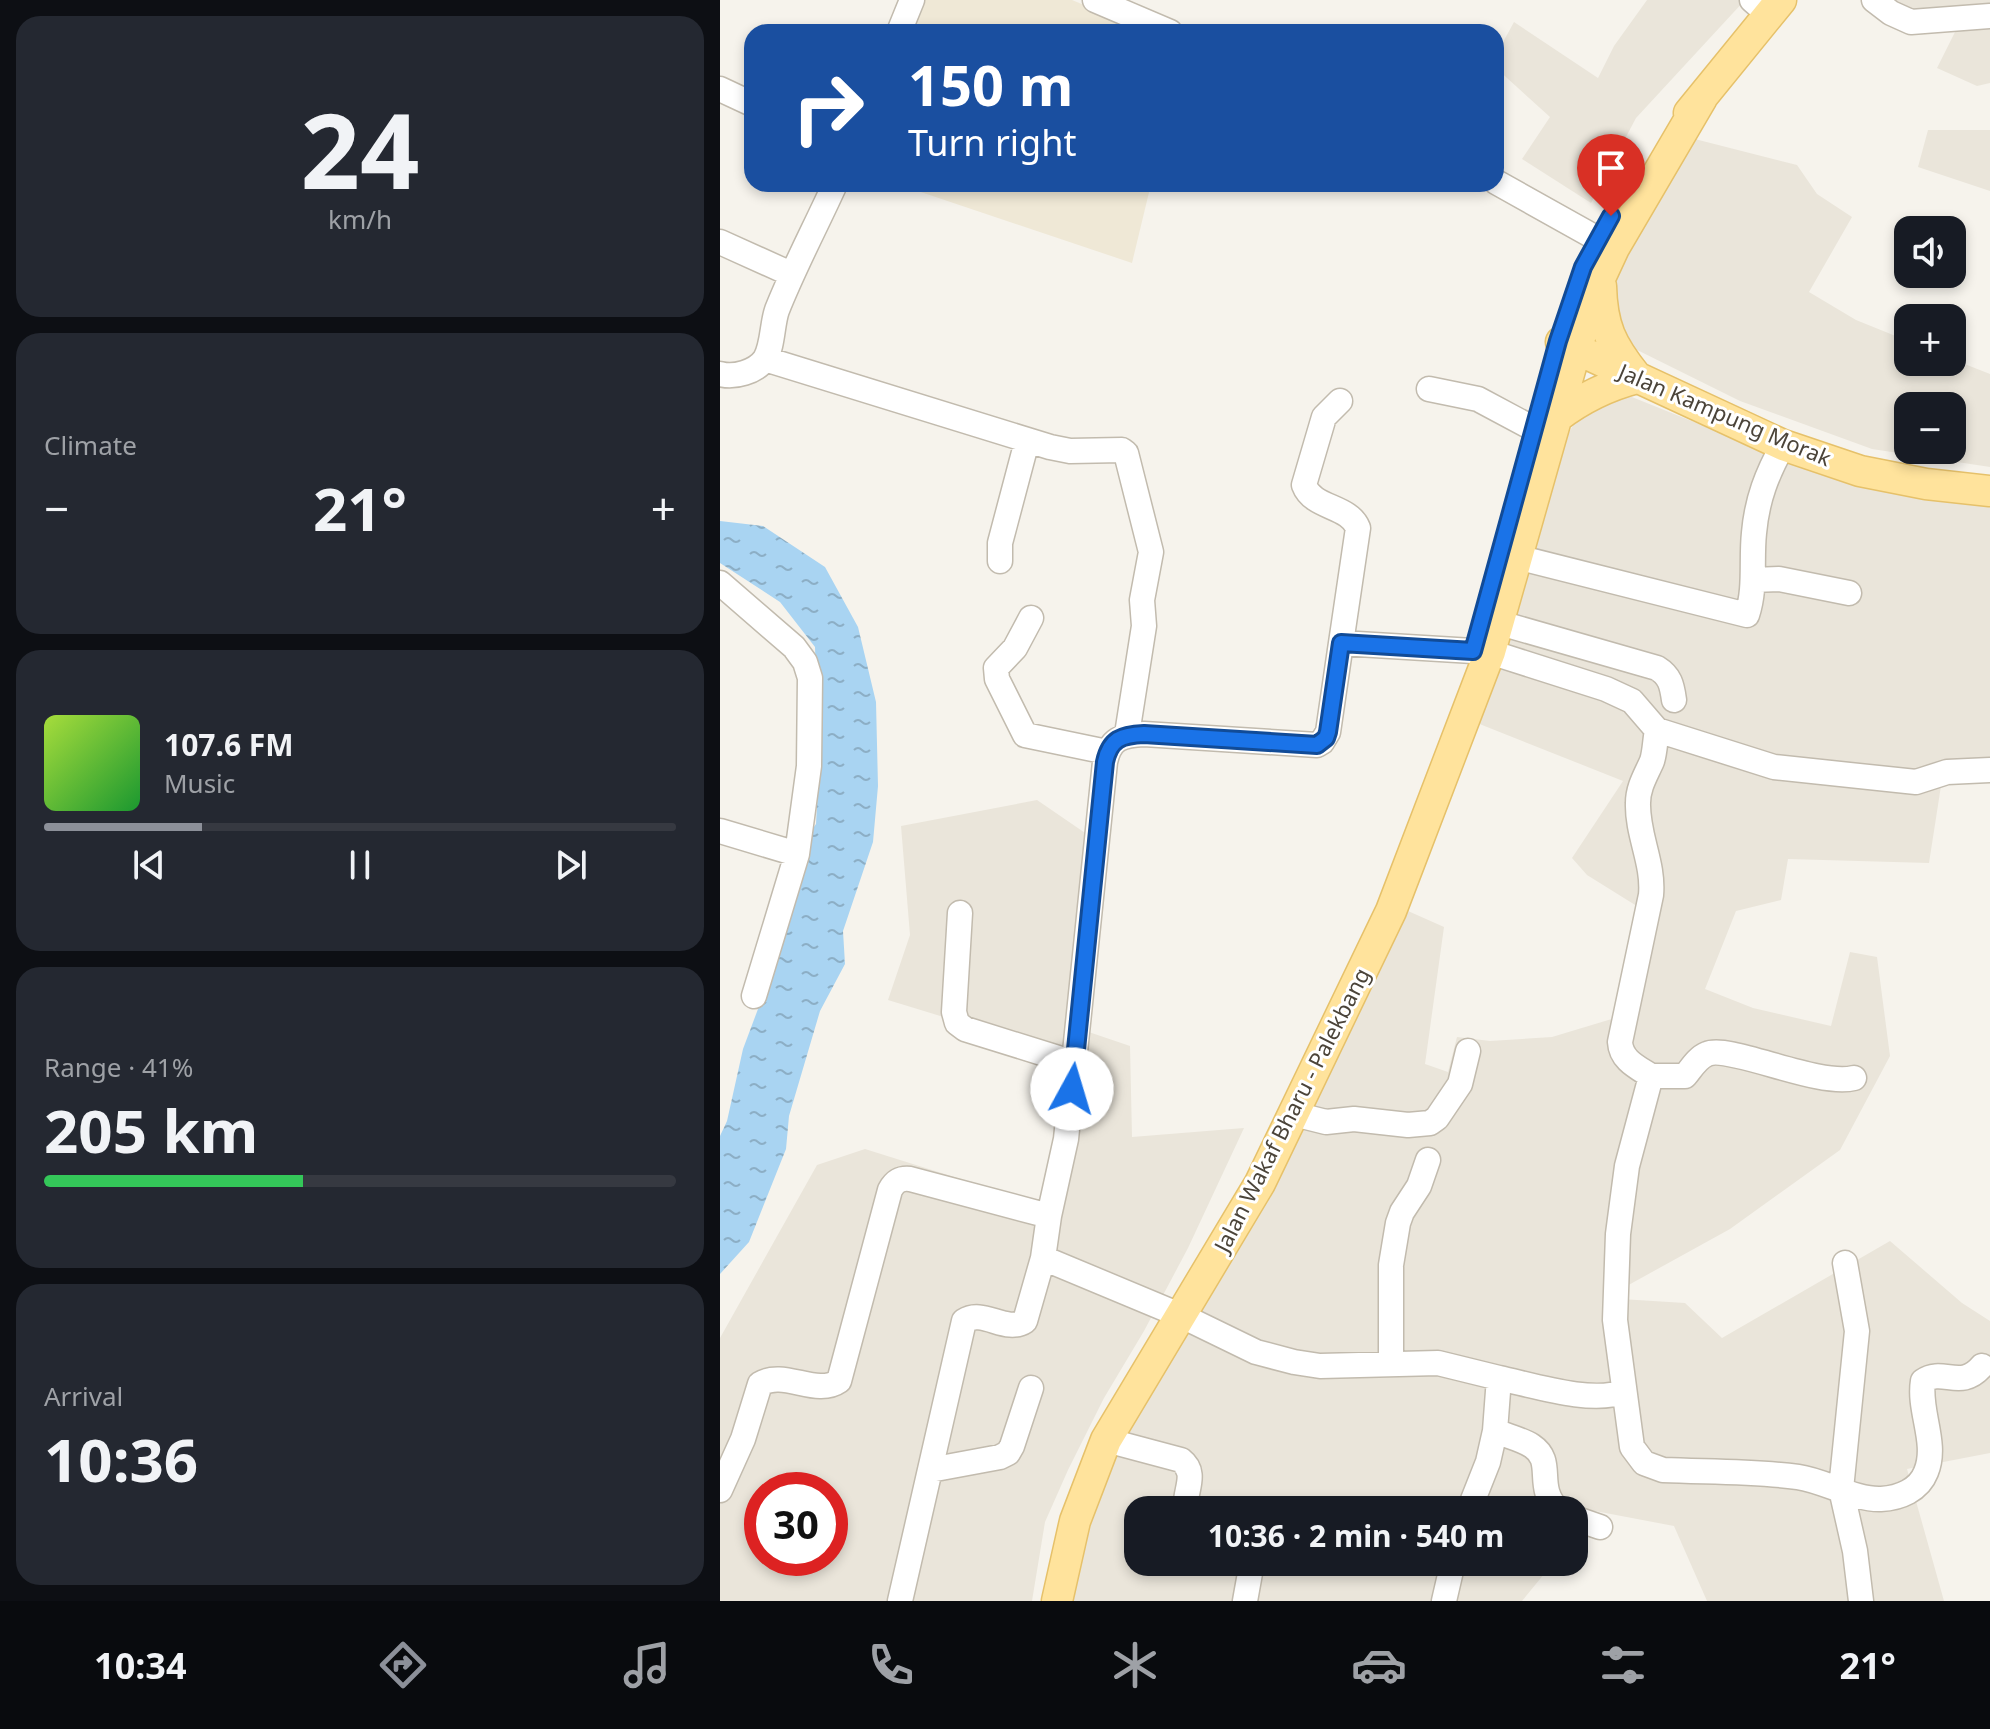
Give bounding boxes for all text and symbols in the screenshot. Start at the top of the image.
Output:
text: 150 m [908,46,1073,122]
icon: right [776,56,880,160]
text: 24 [301,78,419,219]
text: Turn right [908,118,1076,167]
pin [1577,134,1645,216]
icon: arrive [1589,146,1633,190]
text: km/h [328,201,392,237]
map controls [1894,216,1966,464]
button: sound [1894,216,1966,288]
button: + [1894,304,1966,376]
street label: Jalan Kampung Morak [1613,355,1837,473]
button: − [1894,392,1966,464]
text: Climate [44,427,137,463]
text: 21° [313,467,407,549]
text: − [44,478,69,538]
text: + [651,478,676,538]
text: 107.6 FM [164,724,294,765]
text: Music [164,765,235,801]
icon: previous [127,843,171,887]
icon: pause [338,843,382,887]
icon: next [549,843,593,887]
street label: Jalan Wakaf Bharu - Palekbang [1205,962,1376,1259]
position arrow [1030,1047,1114,1131]
text: Range · 41% [44,1049,193,1085]
text: 205 km [44,1089,258,1171]
text: Arrival [44,1378,123,1414]
text: 10:36 [44,1418,198,1500]
speed limit sign: 30 [744,1472,848,1576]
text: 10:36 · 2 min · 540 m [1208,1515,1504,1556]
icon: directions [375,1637,431,1693]
icon: music [619,1637,675,1693]
icon: phone [863,1637,919,1693]
icon: climate [1107,1637,1163,1693]
icon: car [1351,1637,1407,1693]
icon: filters [1595,1637,1651,1693]
text: 10:34 [94,1641,187,1690]
text: 21° [1839,1641,1896,1690]

